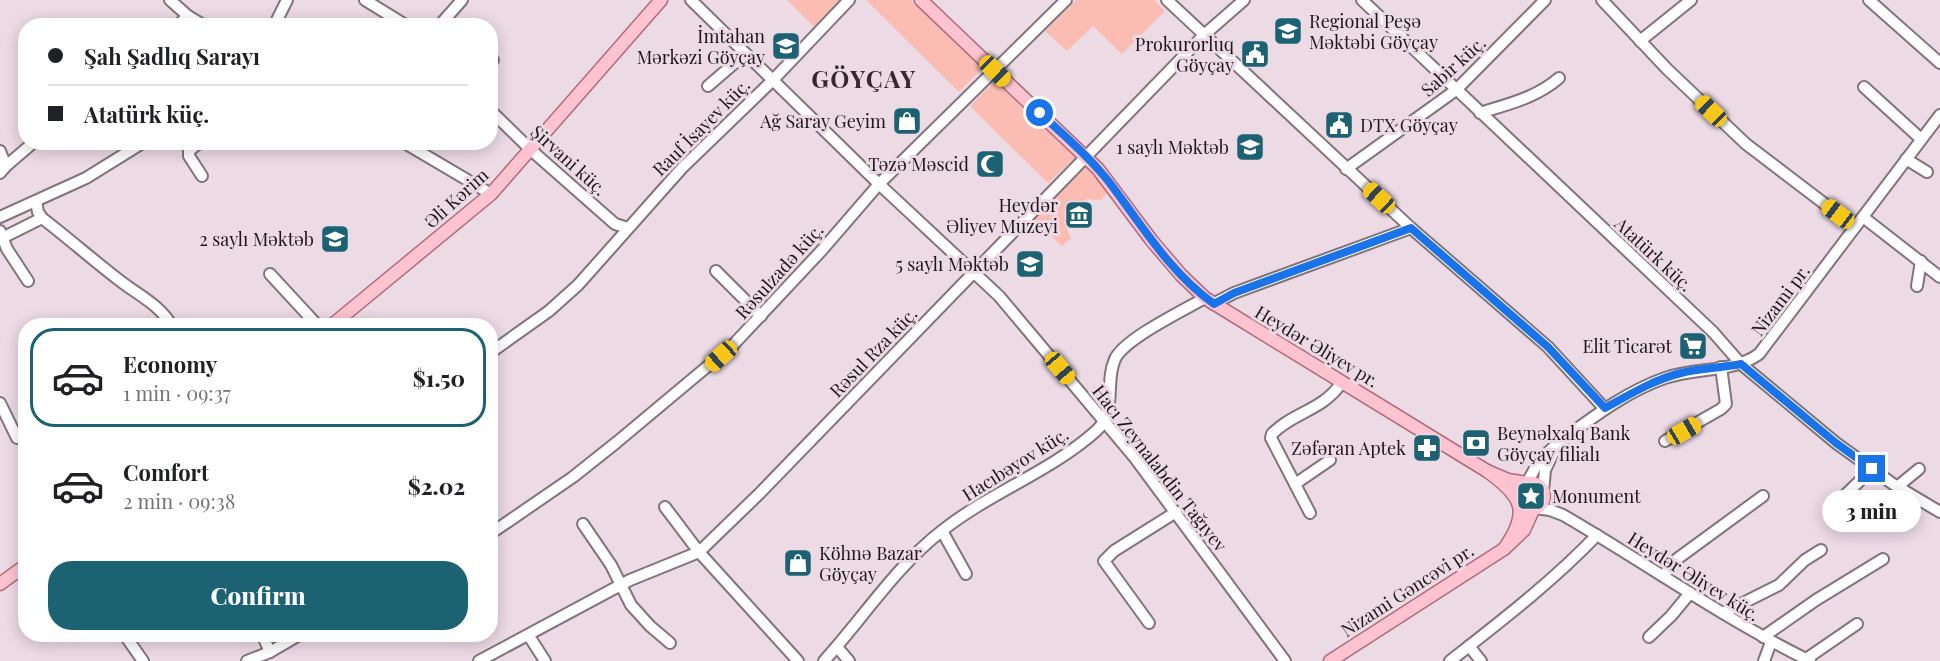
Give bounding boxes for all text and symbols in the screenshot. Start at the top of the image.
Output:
place label: Regional Peşə Məktəbi Göyçay [1309,9,1438,54]
school or university icon: Regional Peşə Məktəbi Göyçay [1272,15,1304,47]
place label: İmtahan Mərkəzi Göyçay [637,24,765,69]
school or university icon: İmtahan Mərkəzi Göyçay [770,30,802,62]
street label: Sabir küç. [1416,31,1490,101]
place label: Prokurorluq Göyçay [1135,32,1234,77]
public building icon: Prokurorluq Göyçay [1239,38,1271,70]
text: Şah Şadlıq Sarayı [84,41,260,71]
car [976,52,1014,90]
district label: GÖYÇAY [811,62,917,94]
street label: Rauf İsayev küç. [647,73,755,181]
car [1692,92,1730,130]
text: Atatürk küç. [84,99,209,129]
route start [1026,99,1053,126]
shop icon: Ağ Saray Geyim [891,105,923,137]
place label: Ağ Saray Geyim [759,109,886,133]
public building icon: DTX Göyçay [1323,109,1355,141]
place label: DTX Göyçay [1360,113,1458,137]
street label: Şirvani küç. [526,120,612,200]
school or university icon: 1 saylı Məktəb [1234,131,1266,163]
place label: 1 saylı Məktəb [1116,135,1229,159]
mosque icon: Təzə Məscid [974,148,1006,180]
place label: Təzə Məscid [868,152,970,176]
street label: Əli Kərim [419,163,493,233]
car [1360,179,1398,217]
place label: Heydər Əliyev Muzeyi [946,193,1058,238]
car [1818,196,1858,232]
museum icon: Heydər Əliyev Muzeyi [1063,199,1095,231]
street label: Atatürk küç. [1609,211,1698,296]
street label: Rəsulzadə küç. [730,218,828,324]
school or university icon: 2 saylı Məktəb [319,223,351,255]
place label: 2 saylı Məktəb [199,227,314,251]
school or university icon: 5 saylı Məktəb [1014,248,1046,280]
place label: 5 saylı Məktəb [896,252,1009,276]
street label: Nizami pr. [1745,259,1815,341]
street label: Heydər Əliyev pr. [1251,300,1383,392]
street label: Rəsul Rza küç. [824,302,922,402]
supermarket icon: Elit Ticarət [1677,330,1709,362]
place label: Elit Ticarət [1582,334,1673,358]
car [702,337,740,375]
car [1042,348,1078,388]
text: Economy [123,349,217,379]
icon: car [51,351,105,405]
text: $1.50 [413,363,465,393]
text: 1 min · 09:37 [123,379,231,406]
street label: Hacı Zeynalabdin Tağıyev [1087,380,1233,557]
car [1664,414,1704,448]
place label: Beynəlxalq Bank Göyçay filialı [1497,421,1631,466]
street label: Hacıbəyov küç. [957,422,1073,506]
bank icon: Beynəlxalq Bank Göyçay filialı [1460,427,1492,459]
pharmacy icon: Zəfəran Aptek [1411,432,1443,464]
place label: Zəfəran Aptek [1291,436,1406,460]
route end [1858,455,1885,482]
text: Comfort [123,457,209,487]
icon: car [51,459,105,513]
text: $2.02 [408,471,465,501]
place icon: Monument [1515,480,1547,512]
place label: Monument [1552,484,1641,508]
text: 2 min · 09:38 [123,487,235,514]
callout: 3 min [1822,490,1922,532]
text: 3 min [1846,497,1897,524]
street label: Heydər Əliyev küç. [1624,526,1764,626]
street label: Nizami Gəncəvi pr. [1336,538,1478,642]
place label: Köhnə Bazar Göyçay [819,541,922,586]
shop icon: Köhnə Bazar Göyçay [782,547,814,579]
button: Confirm [48,561,468,630]

